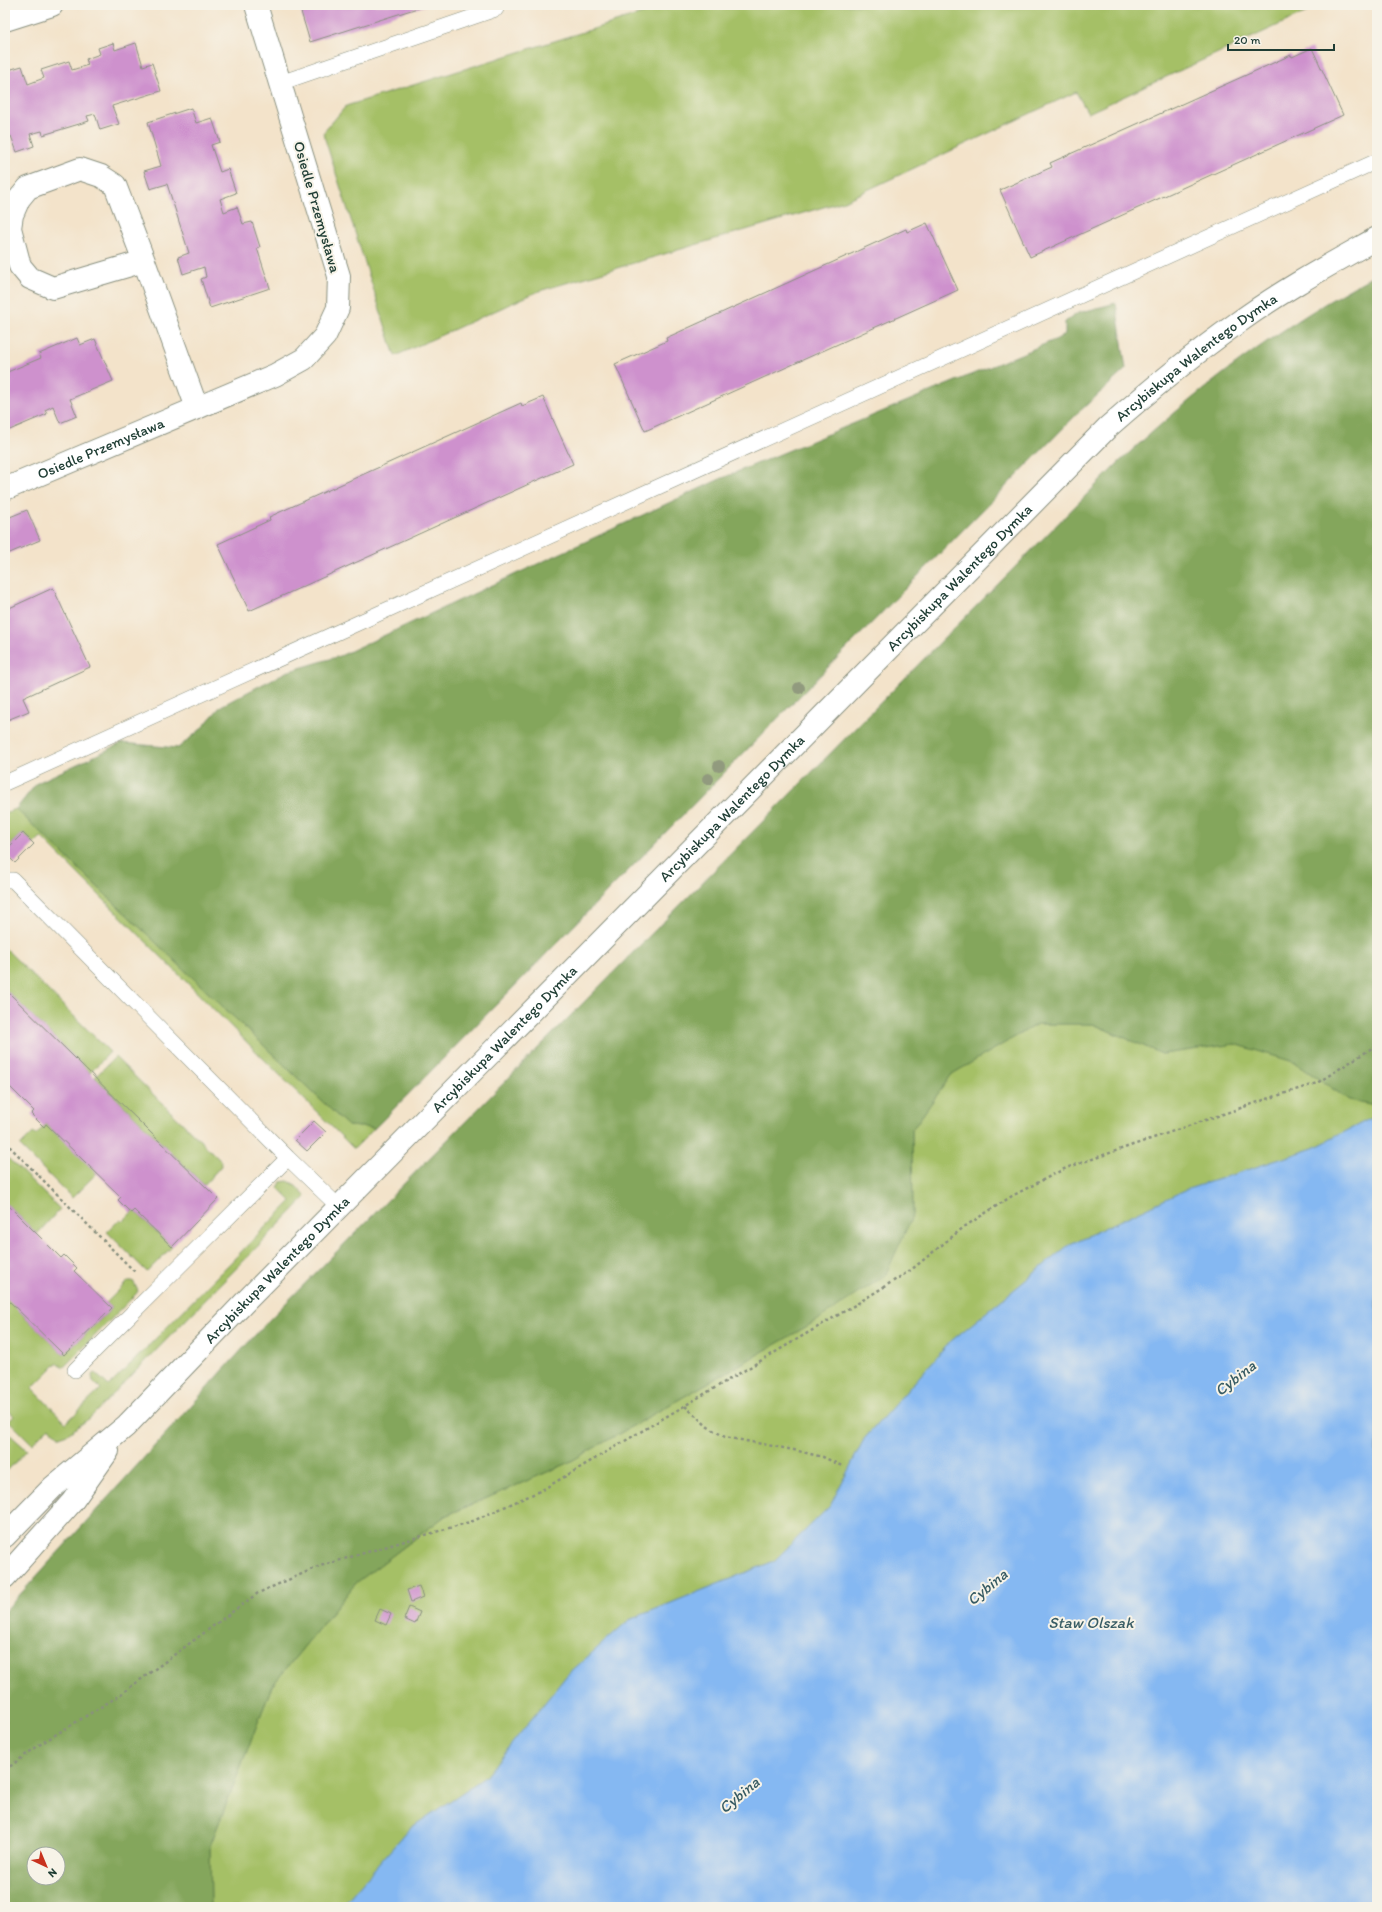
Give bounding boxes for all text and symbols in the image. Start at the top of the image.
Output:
scale bar [1228,26,1334,52]
text: 20 m [1234,33,1261,47]
street label: Osiedle Przemysława [290,139,344,275]
street label: Arcybiskupa Walentego Dymka [1112,289,1281,425]
street label: Osiedle Przemysława [35,414,167,483]
street label: Arcybiskupa Walentego Dymka [883,500,1036,655]
street label: Arcybiskupa Walentego Dymka [656,731,809,886]
street label: Arcybiskupa Walentego Dymka [428,961,581,1116]
street label: Arcybiskupa Walentego Dymka [201,1192,354,1347]
water label: Cybina [1211,1355,1260,1400]
water label: Cybina [963,1564,1012,1609]
water label: Staw Olszak [1049,1613,1134,1632]
water label: Cybina [715,1772,764,1817]
north arrow [26,1846,66,1886]
text: N [45,1866,60,1880]

